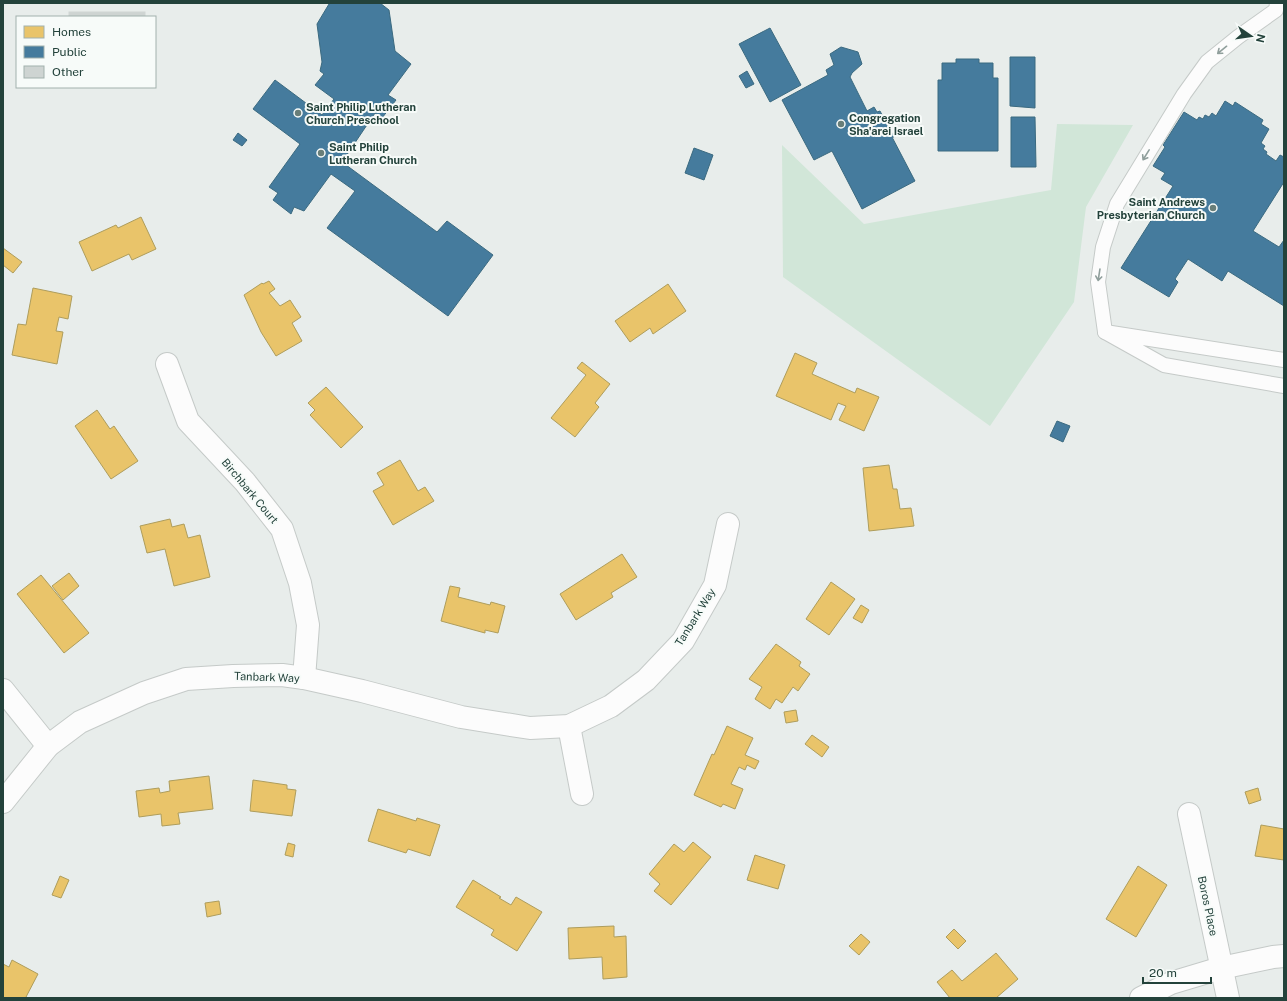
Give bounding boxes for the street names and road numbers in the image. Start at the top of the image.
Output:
street label: Birchbark Court [219,456,281,526]
street label: Tanbark Way [673,586,718,648]
street label: Tanbark Way [234,670,300,684]
street label: Boros Place [1196,875,1220,937]

